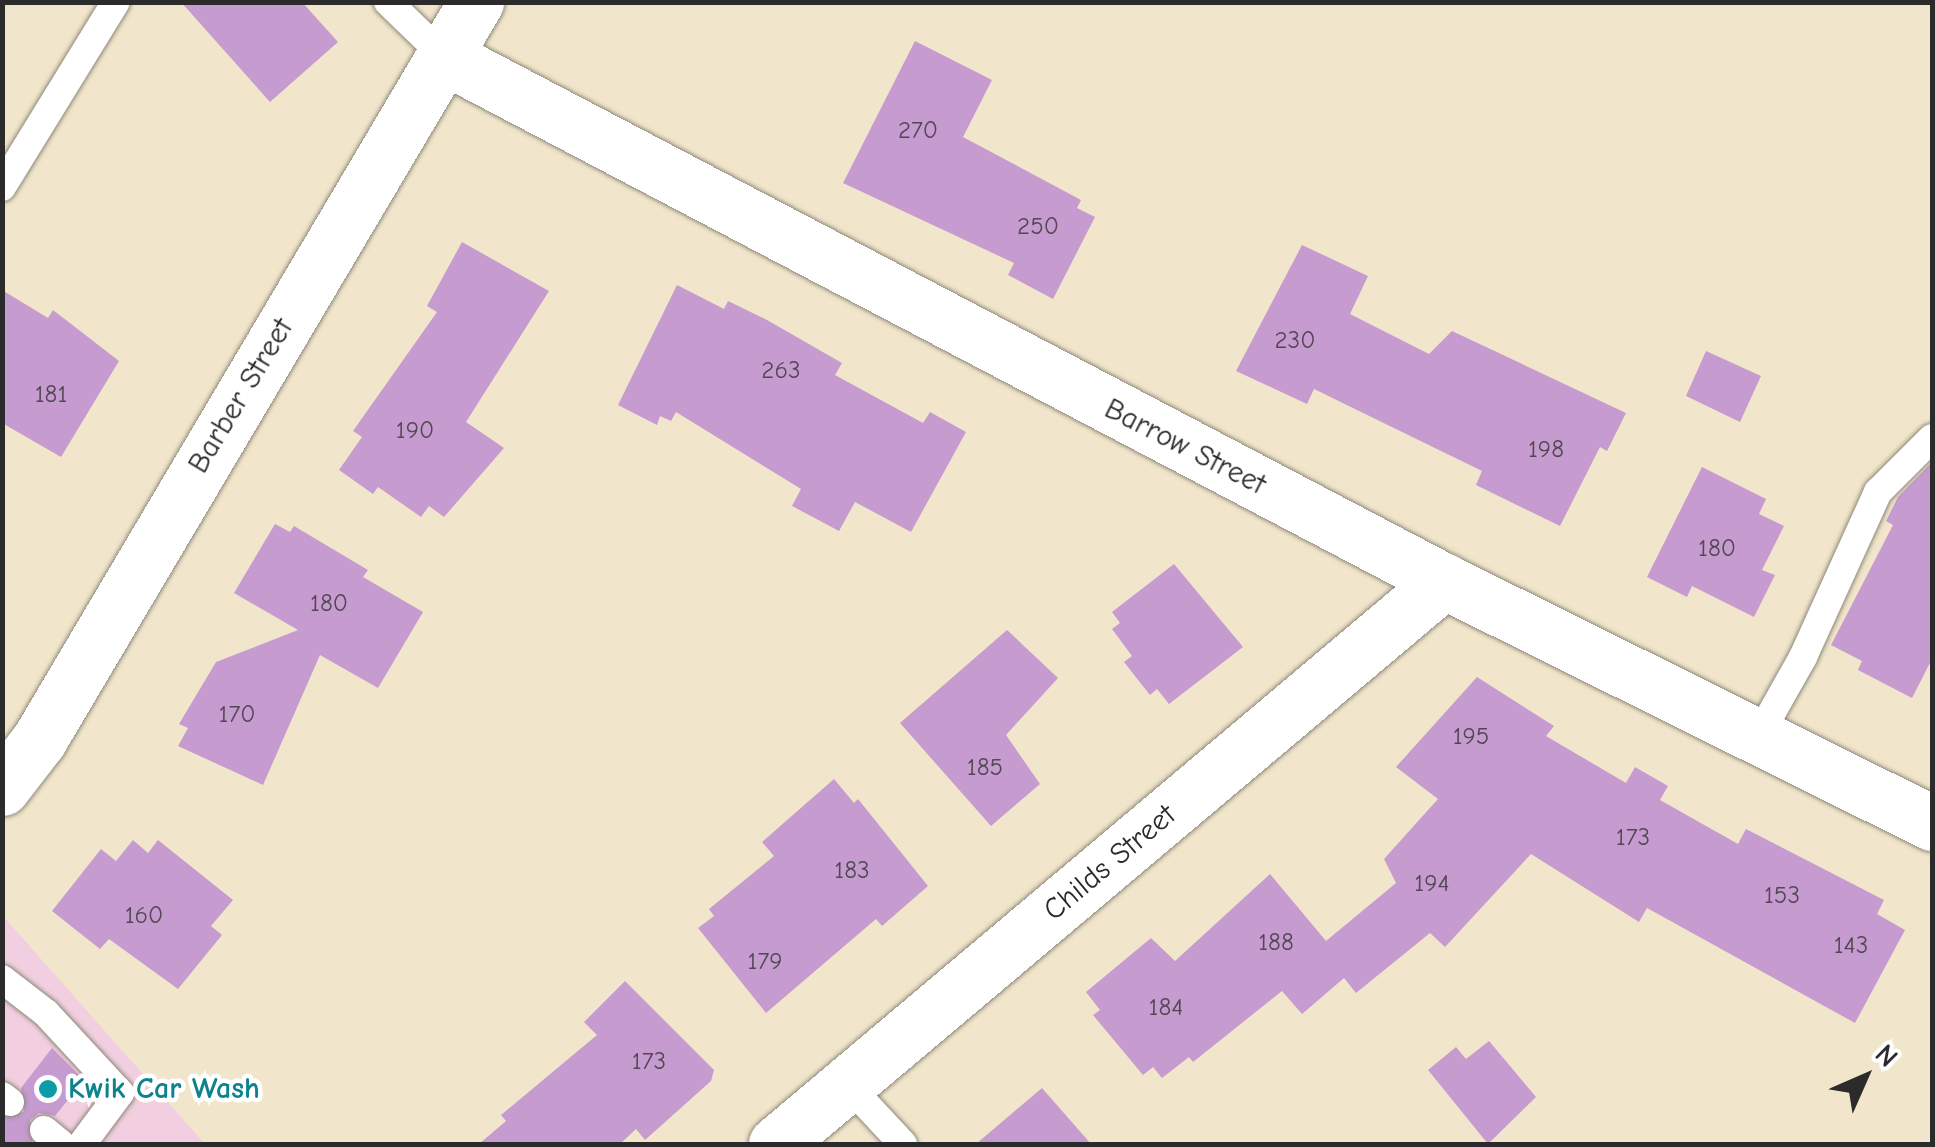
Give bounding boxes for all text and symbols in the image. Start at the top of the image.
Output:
house number: 270 [898,115,938,145]
house number: 250 [1017,211,1059,241]
street label: Barber Street [181,312,301,480]
house number: 230 [1275,325,1315,355]
house number: 263 [761,355,801,385]
house number: 181 [35,379,67,409]
street label: Barrow Street [1098,391,1272,503]
house number: 190 [396,415,434,445]
house number: 198 [1528,434,1564,464]
house number: 180 [1698,533,1736,563]
house number: 180 [310,588,348,618]
house number: 170 [219,699,255,729]
house number: 195 [1453,721,1489,751]
house number: 185 [967,752,1003,782]
street label: Childs Street [1037,797,1183,929]
house number: 173 [1616,822,1650,852]
house number: 183 [834,855,870,885]
house number: 194 [1414,868,1450,898]
house number: 153 [1764,880,1800,910]
house number: 160 [125,900,163,930]
house number: 188 [1258,927,1294,957]
house number: 143 [1834,930,1868,960]
house number: 179 [748,946,782,976]
house number: 184 [1149,992,1183,1022]
north arrow [1815,1027,1915,1127]
text: N [1868,1038,1904,1074]
house number: 173 [632,1046,666,1076]
place label: Kwik Car Wash [68,1071,260,1107]
marker: Kwik Car Wash [37,1078,59,1100]

